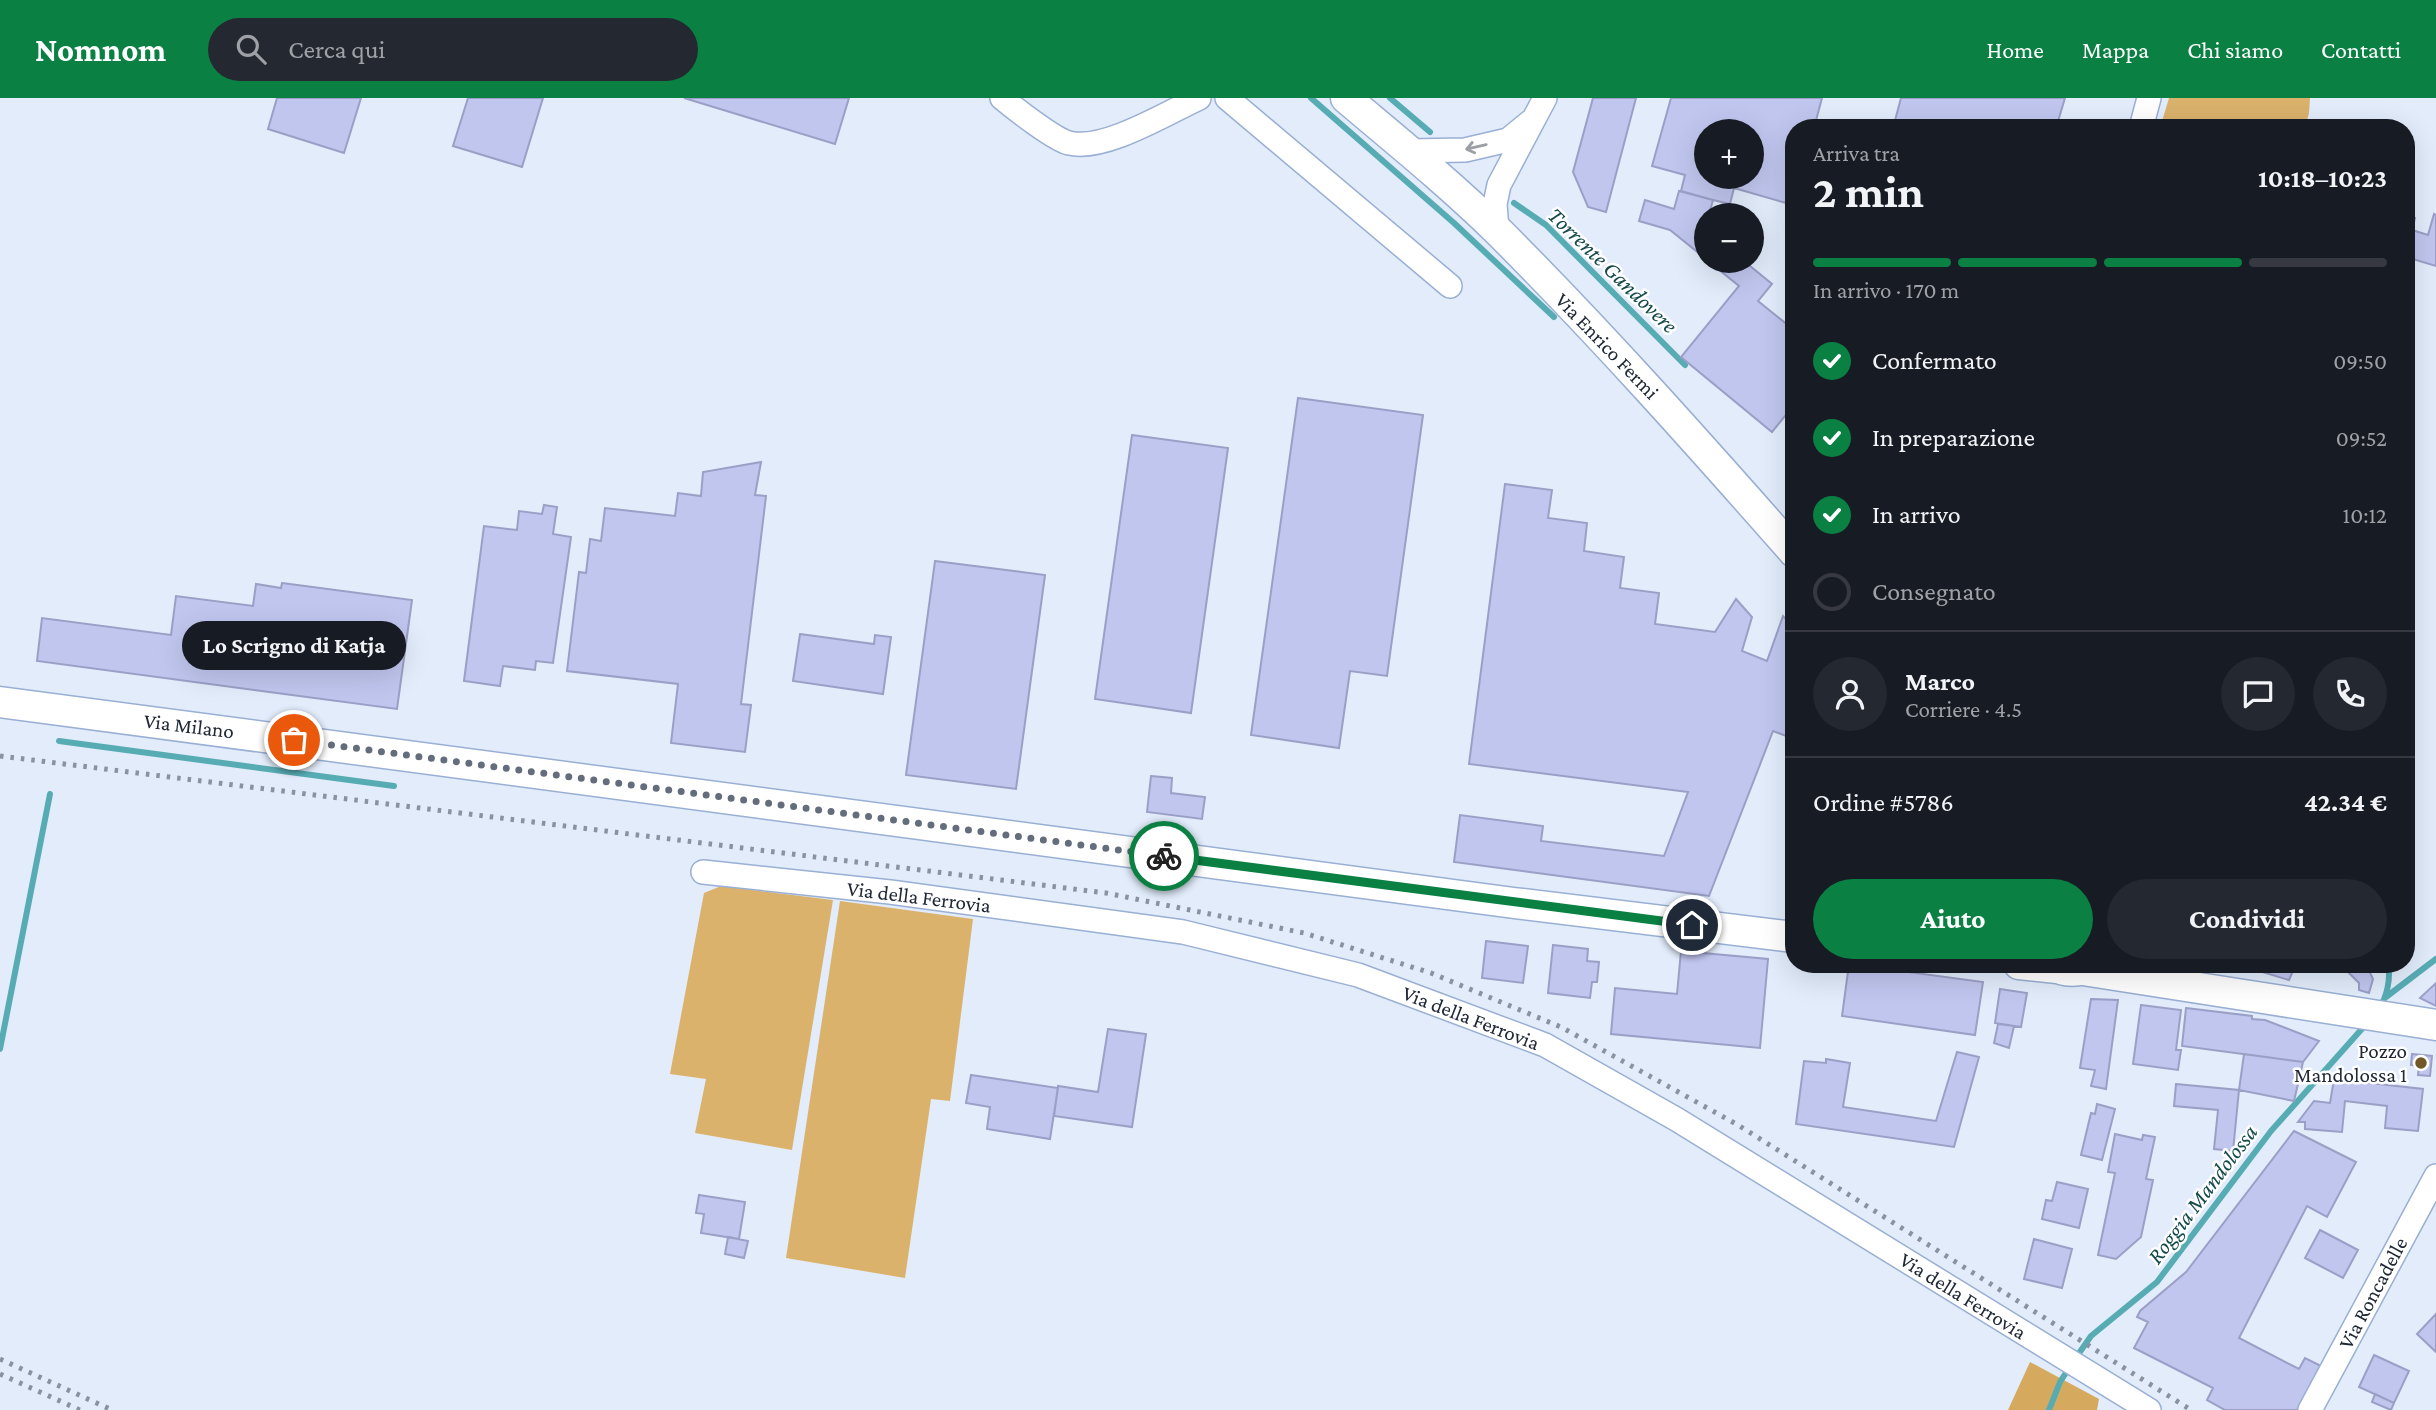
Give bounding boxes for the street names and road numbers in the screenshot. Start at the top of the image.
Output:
street label: Via Enrico Fermi [1550,288,1664,404]
street label: Via Milano [143,709,235,743]
street label: Via della Ferrovia [846,876,993,918]
street label: Via della Ferrovia [1399,981,1543,1055]
street label: Via Roncadelle [2334,1233,2412,1353]
street label: Via della Ferrovia [1895,1247,2031,1345]

